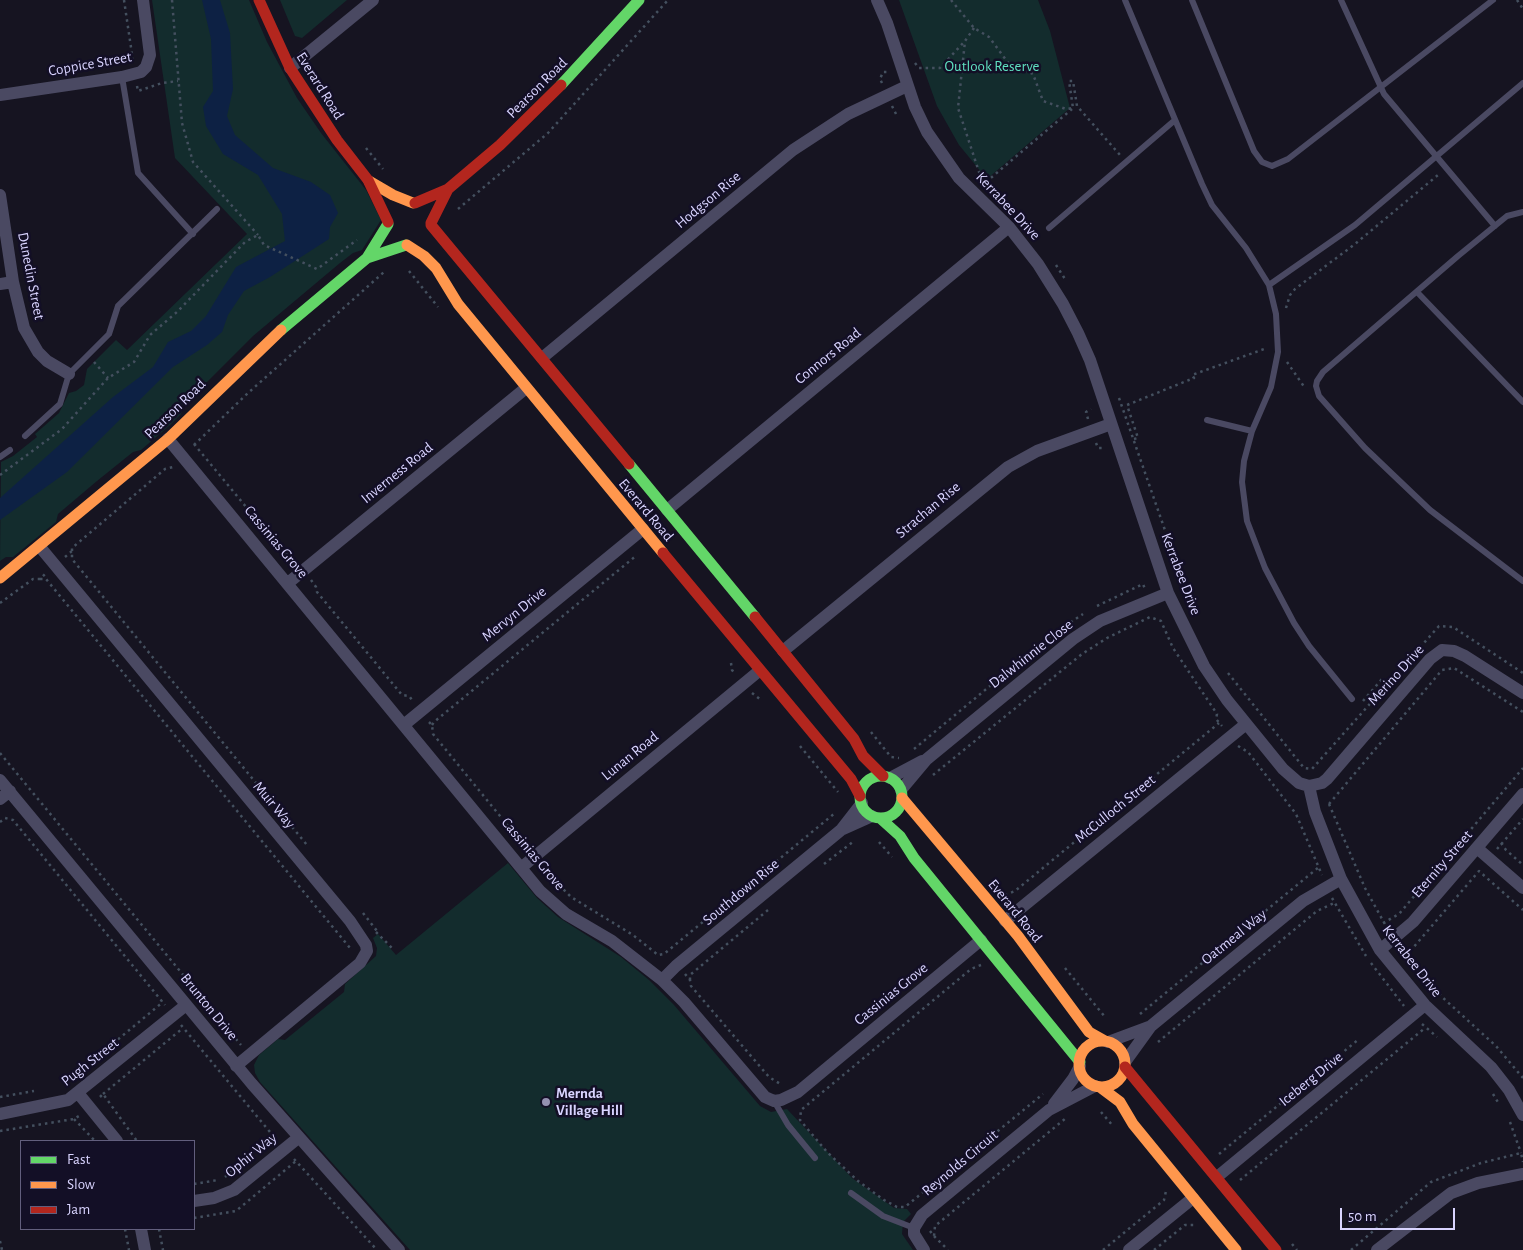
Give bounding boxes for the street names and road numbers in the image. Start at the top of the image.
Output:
street label: Coppice Street [47,48,133,80]
street label: Everard Road [292,49,348,123]
street label: Pearson Road [503,54,571,122]
street label: Hodgson Rise [672,167,744,233]
street label: Kerrabee Drive [972,168,1044,244]
street label: Dunedin Street [14,231,48,321]
street label: Connors Road [791,324,865,388]
street label: Pearson Road [141,375,209,443]
street label: Inverness Road [357,439,437,507]
street label: Everard Road [615,475,677,545]
street label: Strachan Rise [892,478,964,542]
street label: Cassinias Grove [240,502,312,582]
street label: Kerrabee Drive [1157,530,1205,618]
street label: Mervyn Drive [478,583,550,645]
street label: Dalwhinnie Close [985,616,1077,692]
street label: Merino Drive [1364,641,1428,709]
street label: Lunan Road [598,728,662,784]
street label: McCulloch Street [1071,771,1159,847]
street label: Muir Way [249,778,299,832]
street label: Cassinias Grove [497,814,569,894]
street label: Eternity Street [1408,827,1476,901]
street label: Southdown Rise [699,855,783,929]
street label: Everard Road [984,876,1046,946]
street label: Oatmeal Way [1198,905,1270,969]
street label: Kerrabee Drive [1378,921,1446,1001]
street label: Cassinias Grove [851,959,931,1029]
street label: Brunton Drive [176,970,242,1044]
street label: Pugh Street [58,1034,122,1090]
street label: Iceberg Drive [1275,1048,1347,1110]
street label: Reynolds Circuit [918,1126,1002,1200]
street label: Ophir Way [221,1129,281,1181]

